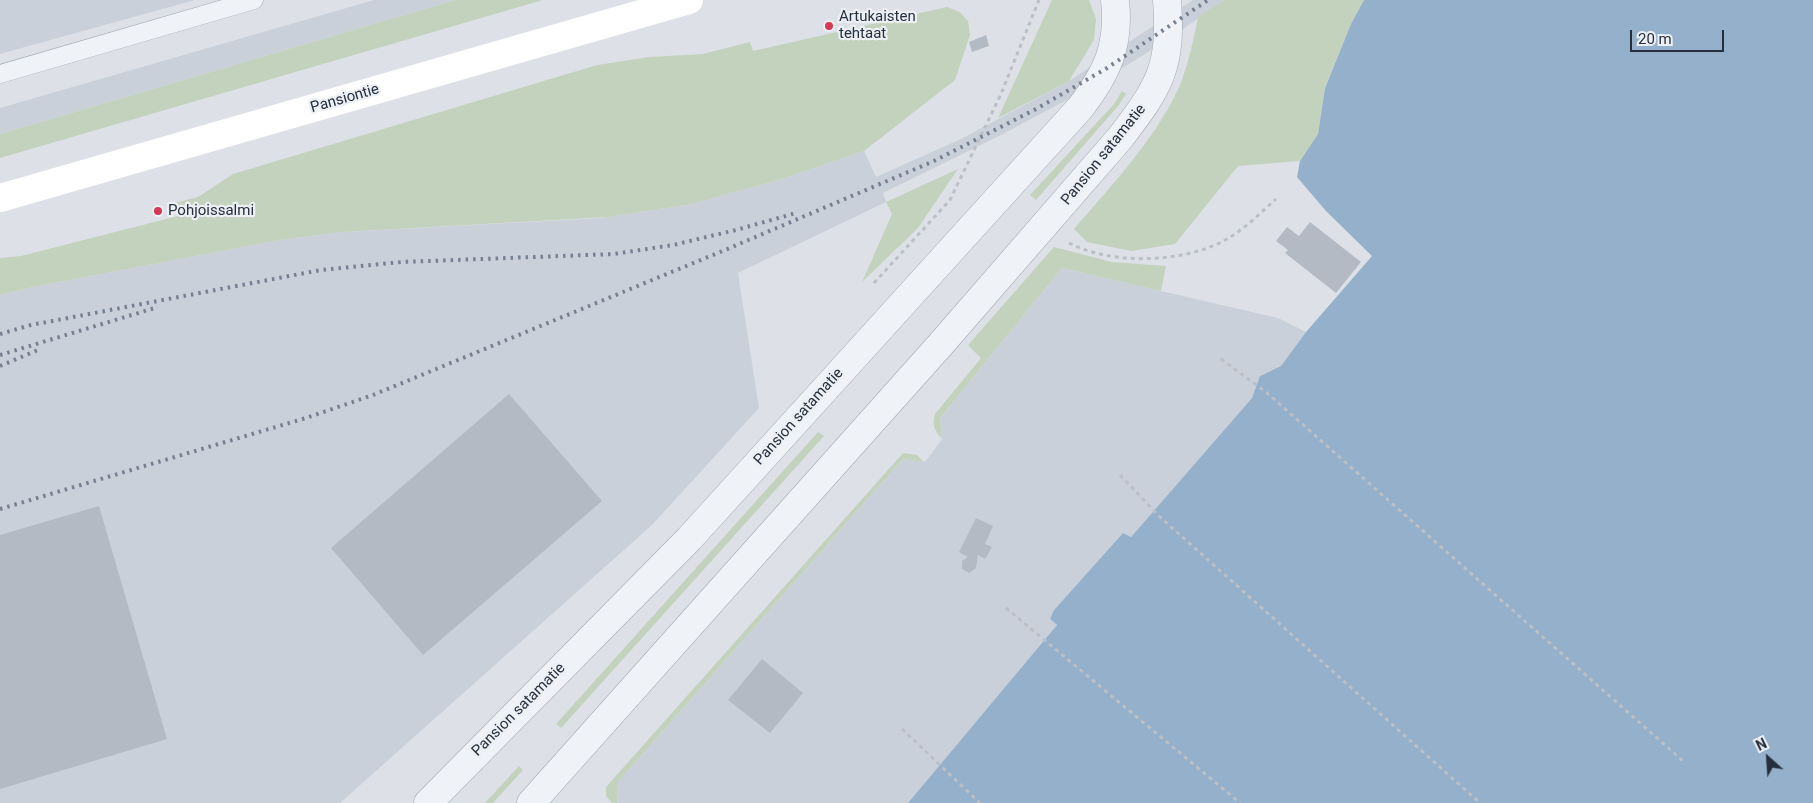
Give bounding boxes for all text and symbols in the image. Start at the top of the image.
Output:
place label: Artukaisten tehtaat [839,8,916,43]
marker: Artukaisten tehtaat [823,20,835,32]
scale bar [1633,20,1727,52]
text: 20 m [1638,30,1672,48]
street label: Pansiontie [309,81,381,117]
street label: Pansion satamatie [1058,101,1150,209]
place label: Pohjoissalmi [168,202,254,220]
marker: Pohjoissalmi [152,205,164,217]
street label: Pansion satamatie [751,365,847,469]
street label: Pansion satamatie [469,660,569,760]
north arrow [1743,733,1793,783]
text: N [1753,735,1769,754]

